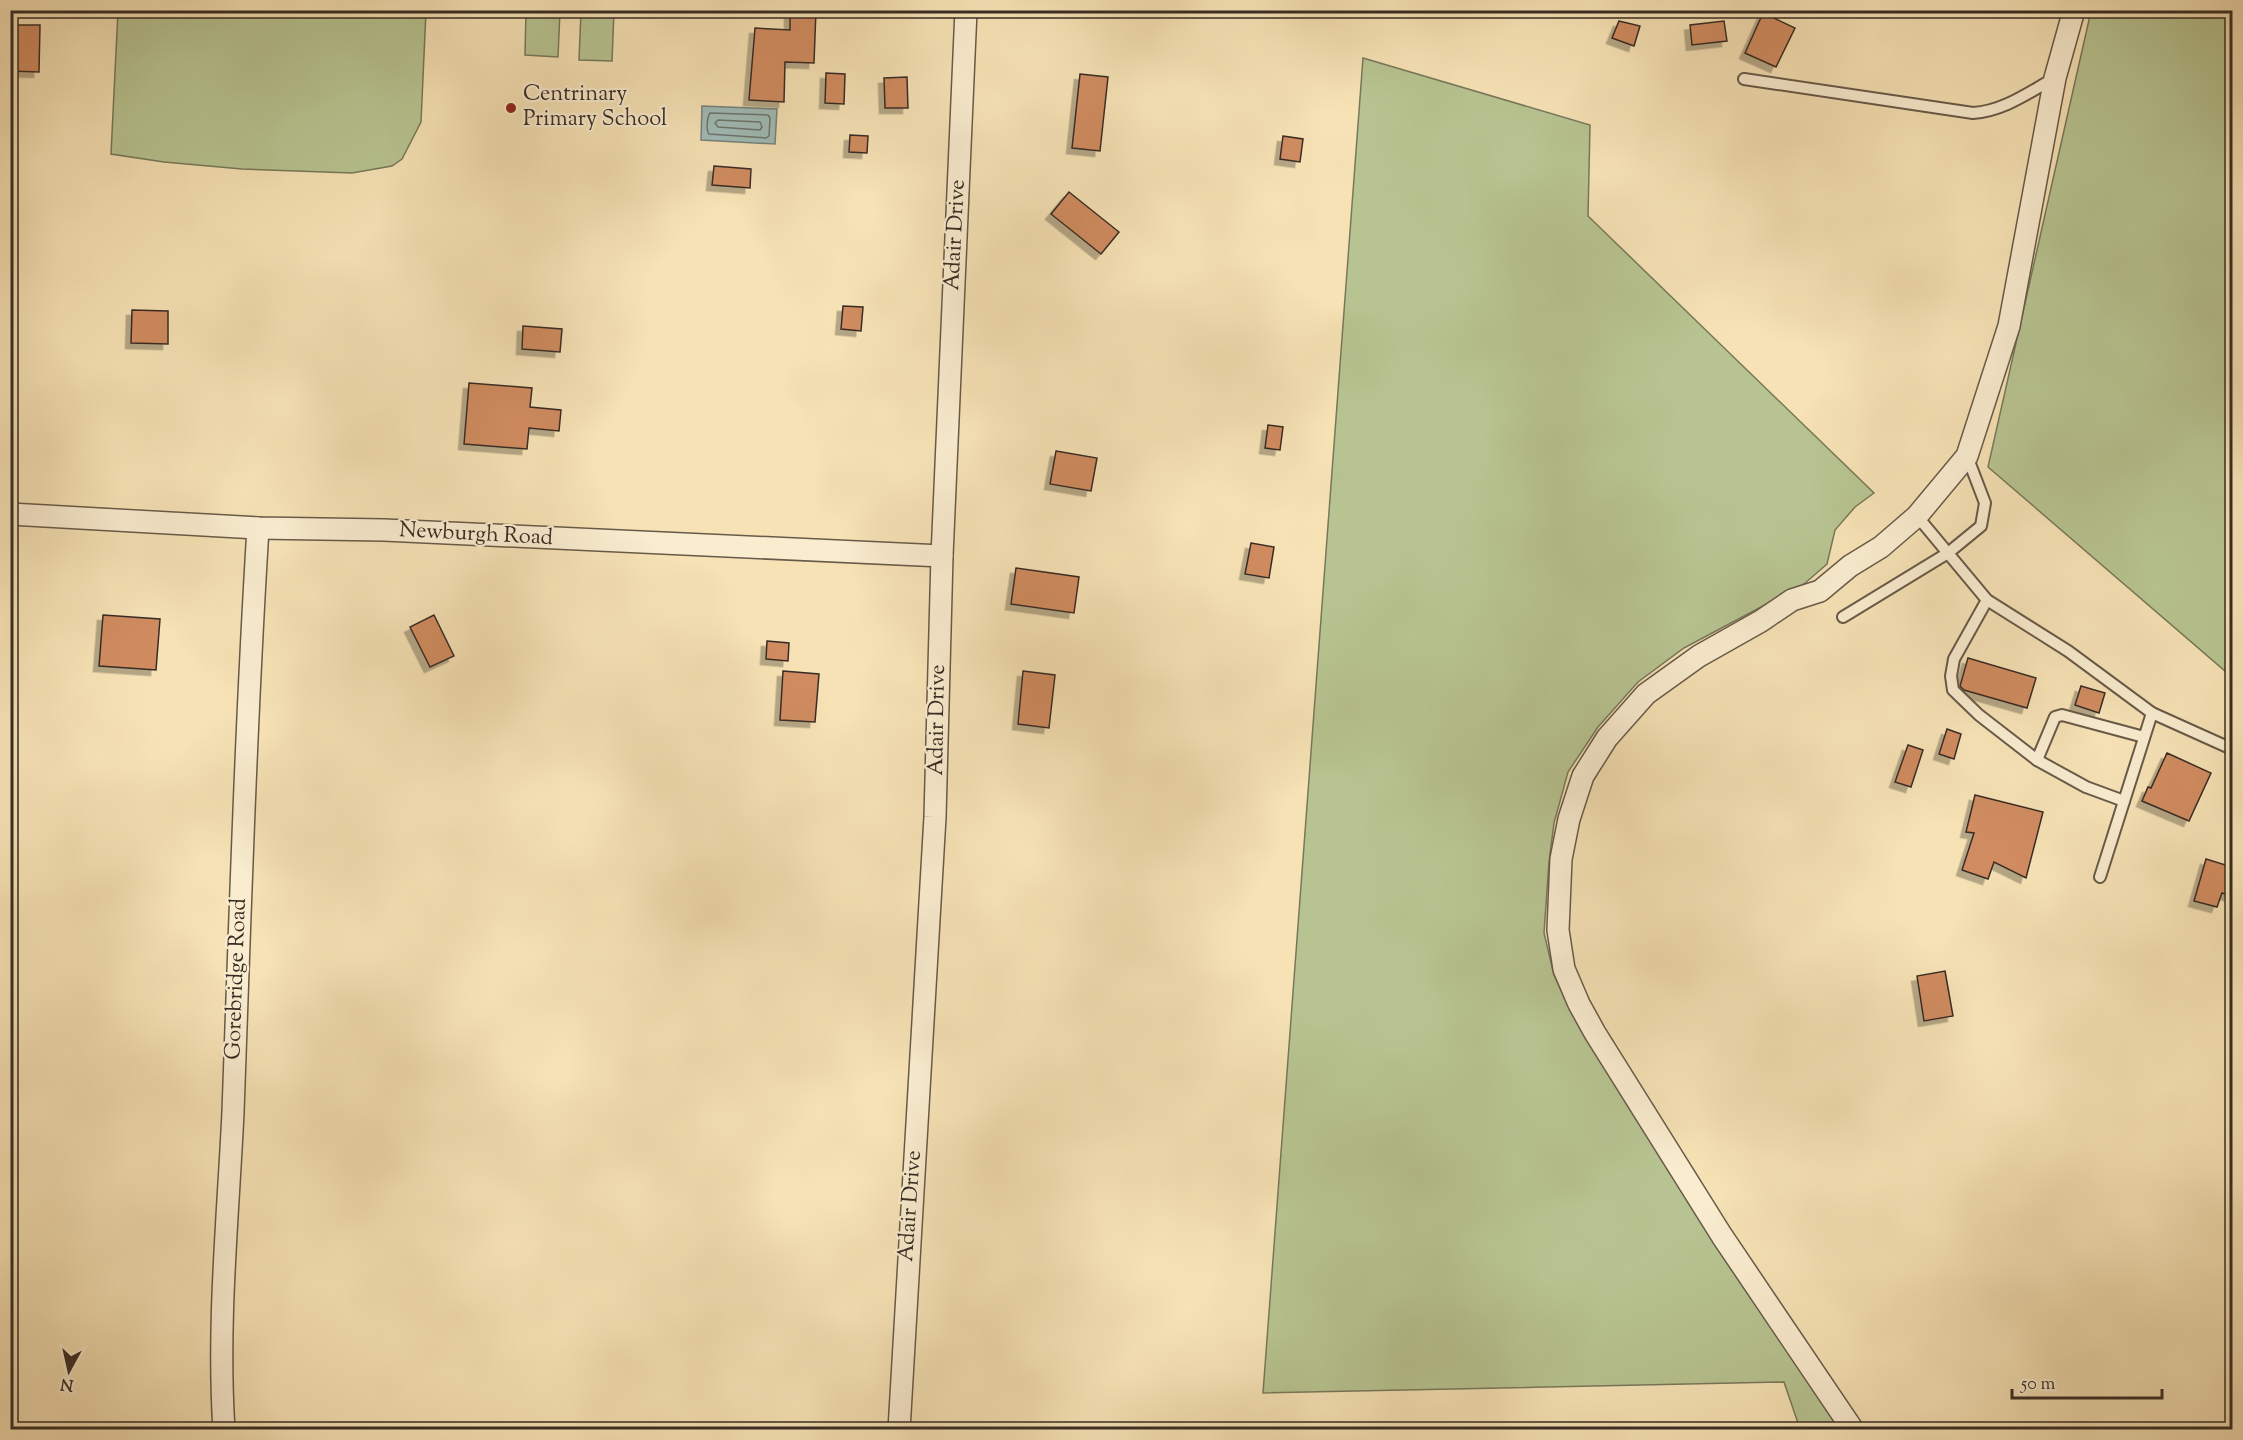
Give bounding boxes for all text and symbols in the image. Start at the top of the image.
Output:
place label: Centrinary Primary School [523,79,667,136]
marker: Centrinary Primary School [504,101,518,115]
street label: Adair Drive [937,179,975,291]
street label: Newburgh Road [398,515,554,555]
street label: Adair Drive [921,664,955,776]
street label: Gorebridge Road [218,898,256,1060]
street label: Adair Drive [891,1149,931,1263]
north arrow [39,1341,99,1401]
scale bar [2012,1362,2162,1400]
text: N [59,1371,75,1396]
text: 50 m [2020,1372,2056,1398]

